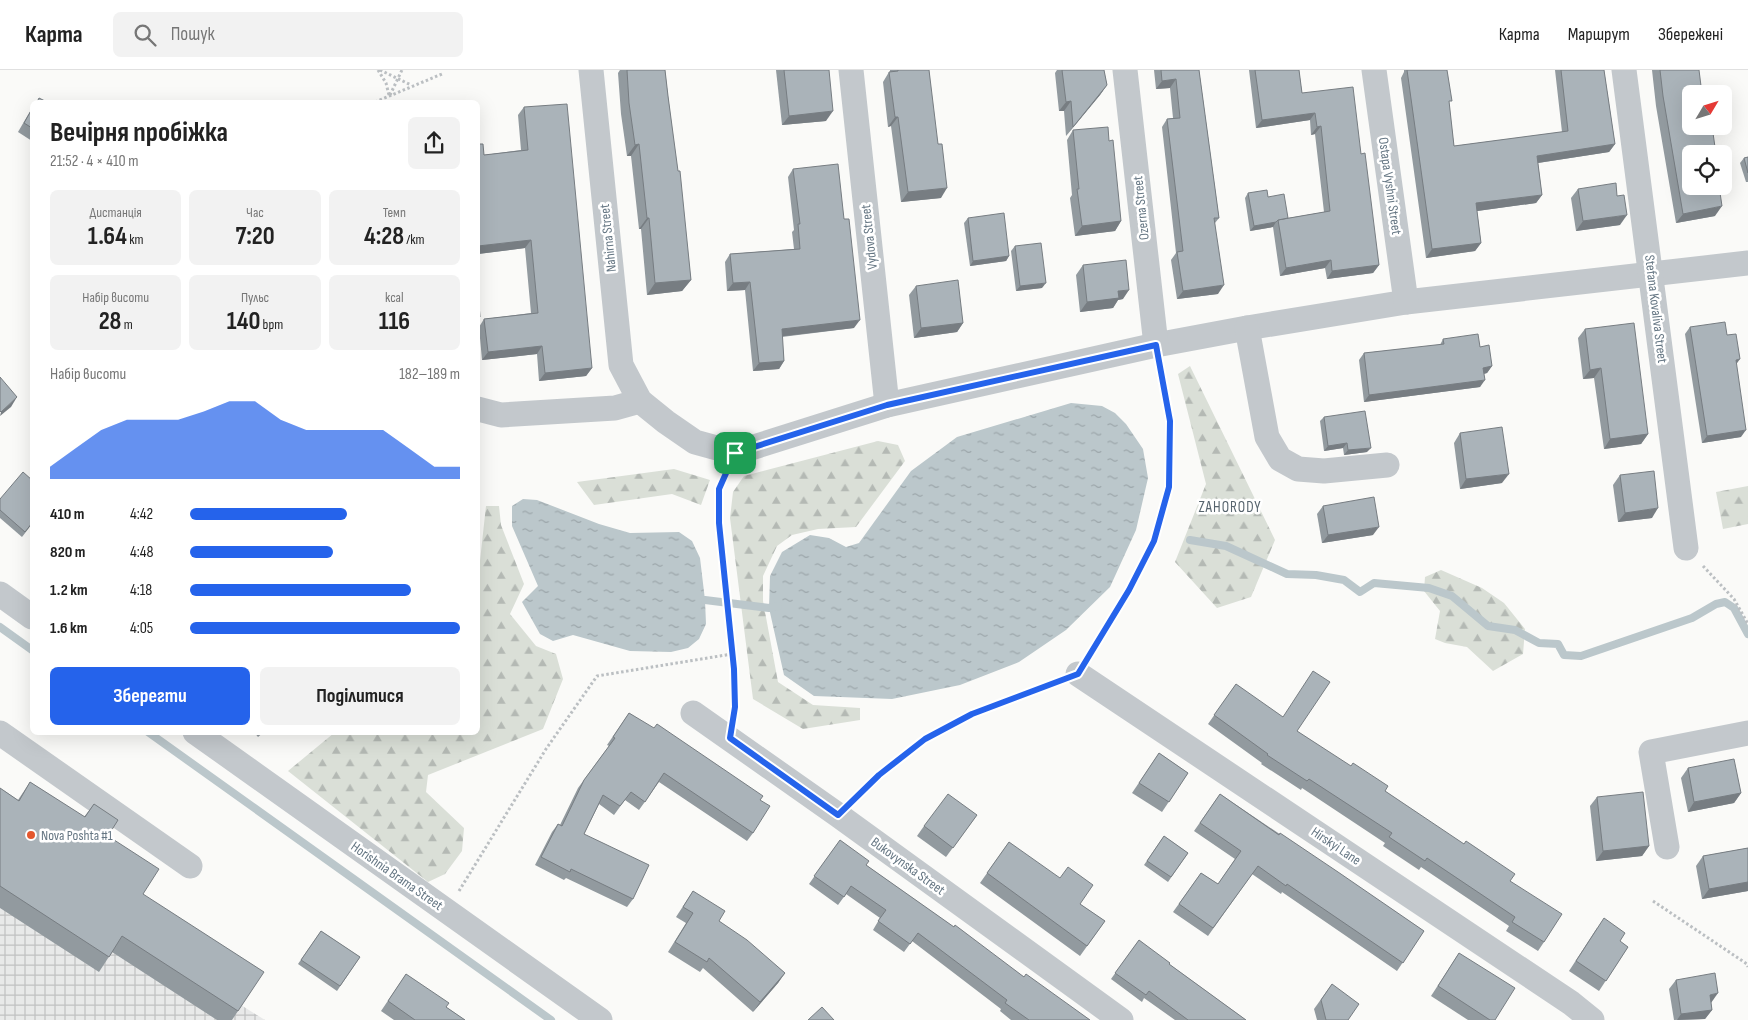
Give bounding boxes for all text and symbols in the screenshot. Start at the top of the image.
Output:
search box [113,12,463,57]
text: Карта [25,20,83,49]
icon: search [131,21,159,49]
text: Пошук [171,23,215,46]
text: Карта [1499,24,1540,45]
text: Маршрут [1568,24,1630,45]
text: Збережені [1658,24,1723,45]
north arrow [1682,85,1732,135]
map controls [1682,85,1732,195]
text: Вечірня пробіжка [50,116,228,149]
button: share [408,117,460,169]
street label: Ostapa Vyshni Street [1375,136,1405,236]
button: locate [1682,145,1732,195]
text: 21:52 · 4 × 410 m [50,152,138,171]
street label: Ozerna Street [1129,175,1153,241]
street label: Nahirna Street [596,203,620,273]
text: Дистанція [90,204,142,221]
text: Час [246,204,264,221]
text: Темп [383,204,406,221]
street label: Vydova Street [857,204,881,270]
text: 1.64 [88,221,127,252]
text: 7:20 [235,221,275,252]
text: 4:28 [364,221,404,252]
text: km [127,231,144,248]
text: /km [404,231,425,248]
street label: Stefana Kovaliva Street [1641,254,1671,364]
text: Набір висоти [82,289,149,306]
text: Пульс [241,289,269,306]
text: kcal [385,289,404,306]
text: 28 [99,306,121,337]
text: 140 [227,306,260,337]
text: 116 [379,306,410,337]
text: m [121,316,133,333]
text: bpm [260,316,283,333]
text: Набір висоти [50,365,126,384]
text: 182–189 m [399,365,460,384]
pin [714,432,756,474]
icon: arrive [721,439,749,467]
district label: ZAHORODY [1198,498,1262,517]
text: 410 m [50,505,84,524]
text: 4:42 [130,505,153,524]
text: 820 m [50,543,85,562]
text: 4:48 [130,543,153,562]
text: 1.2 km [50,581,88,600]
text: 4:18 [130,581,152,600]
text: 1.6 km [50,619,87,638]
text: 4:05 [130,619,153,638]
button: Зберегти [50,667,250,725]
button: Поділитися [260,667,460,725]
street label: Hirskyi Lane [1308,823,1364,869]
place label: Nova Poshta #1 [41,827,113,844]
marker: Nova Poshta #1 [25,829,37,841]
street label: Bukovynska Street [868,833,948,899]
street label: Horishnia Brama Street [348,838,446,914]

